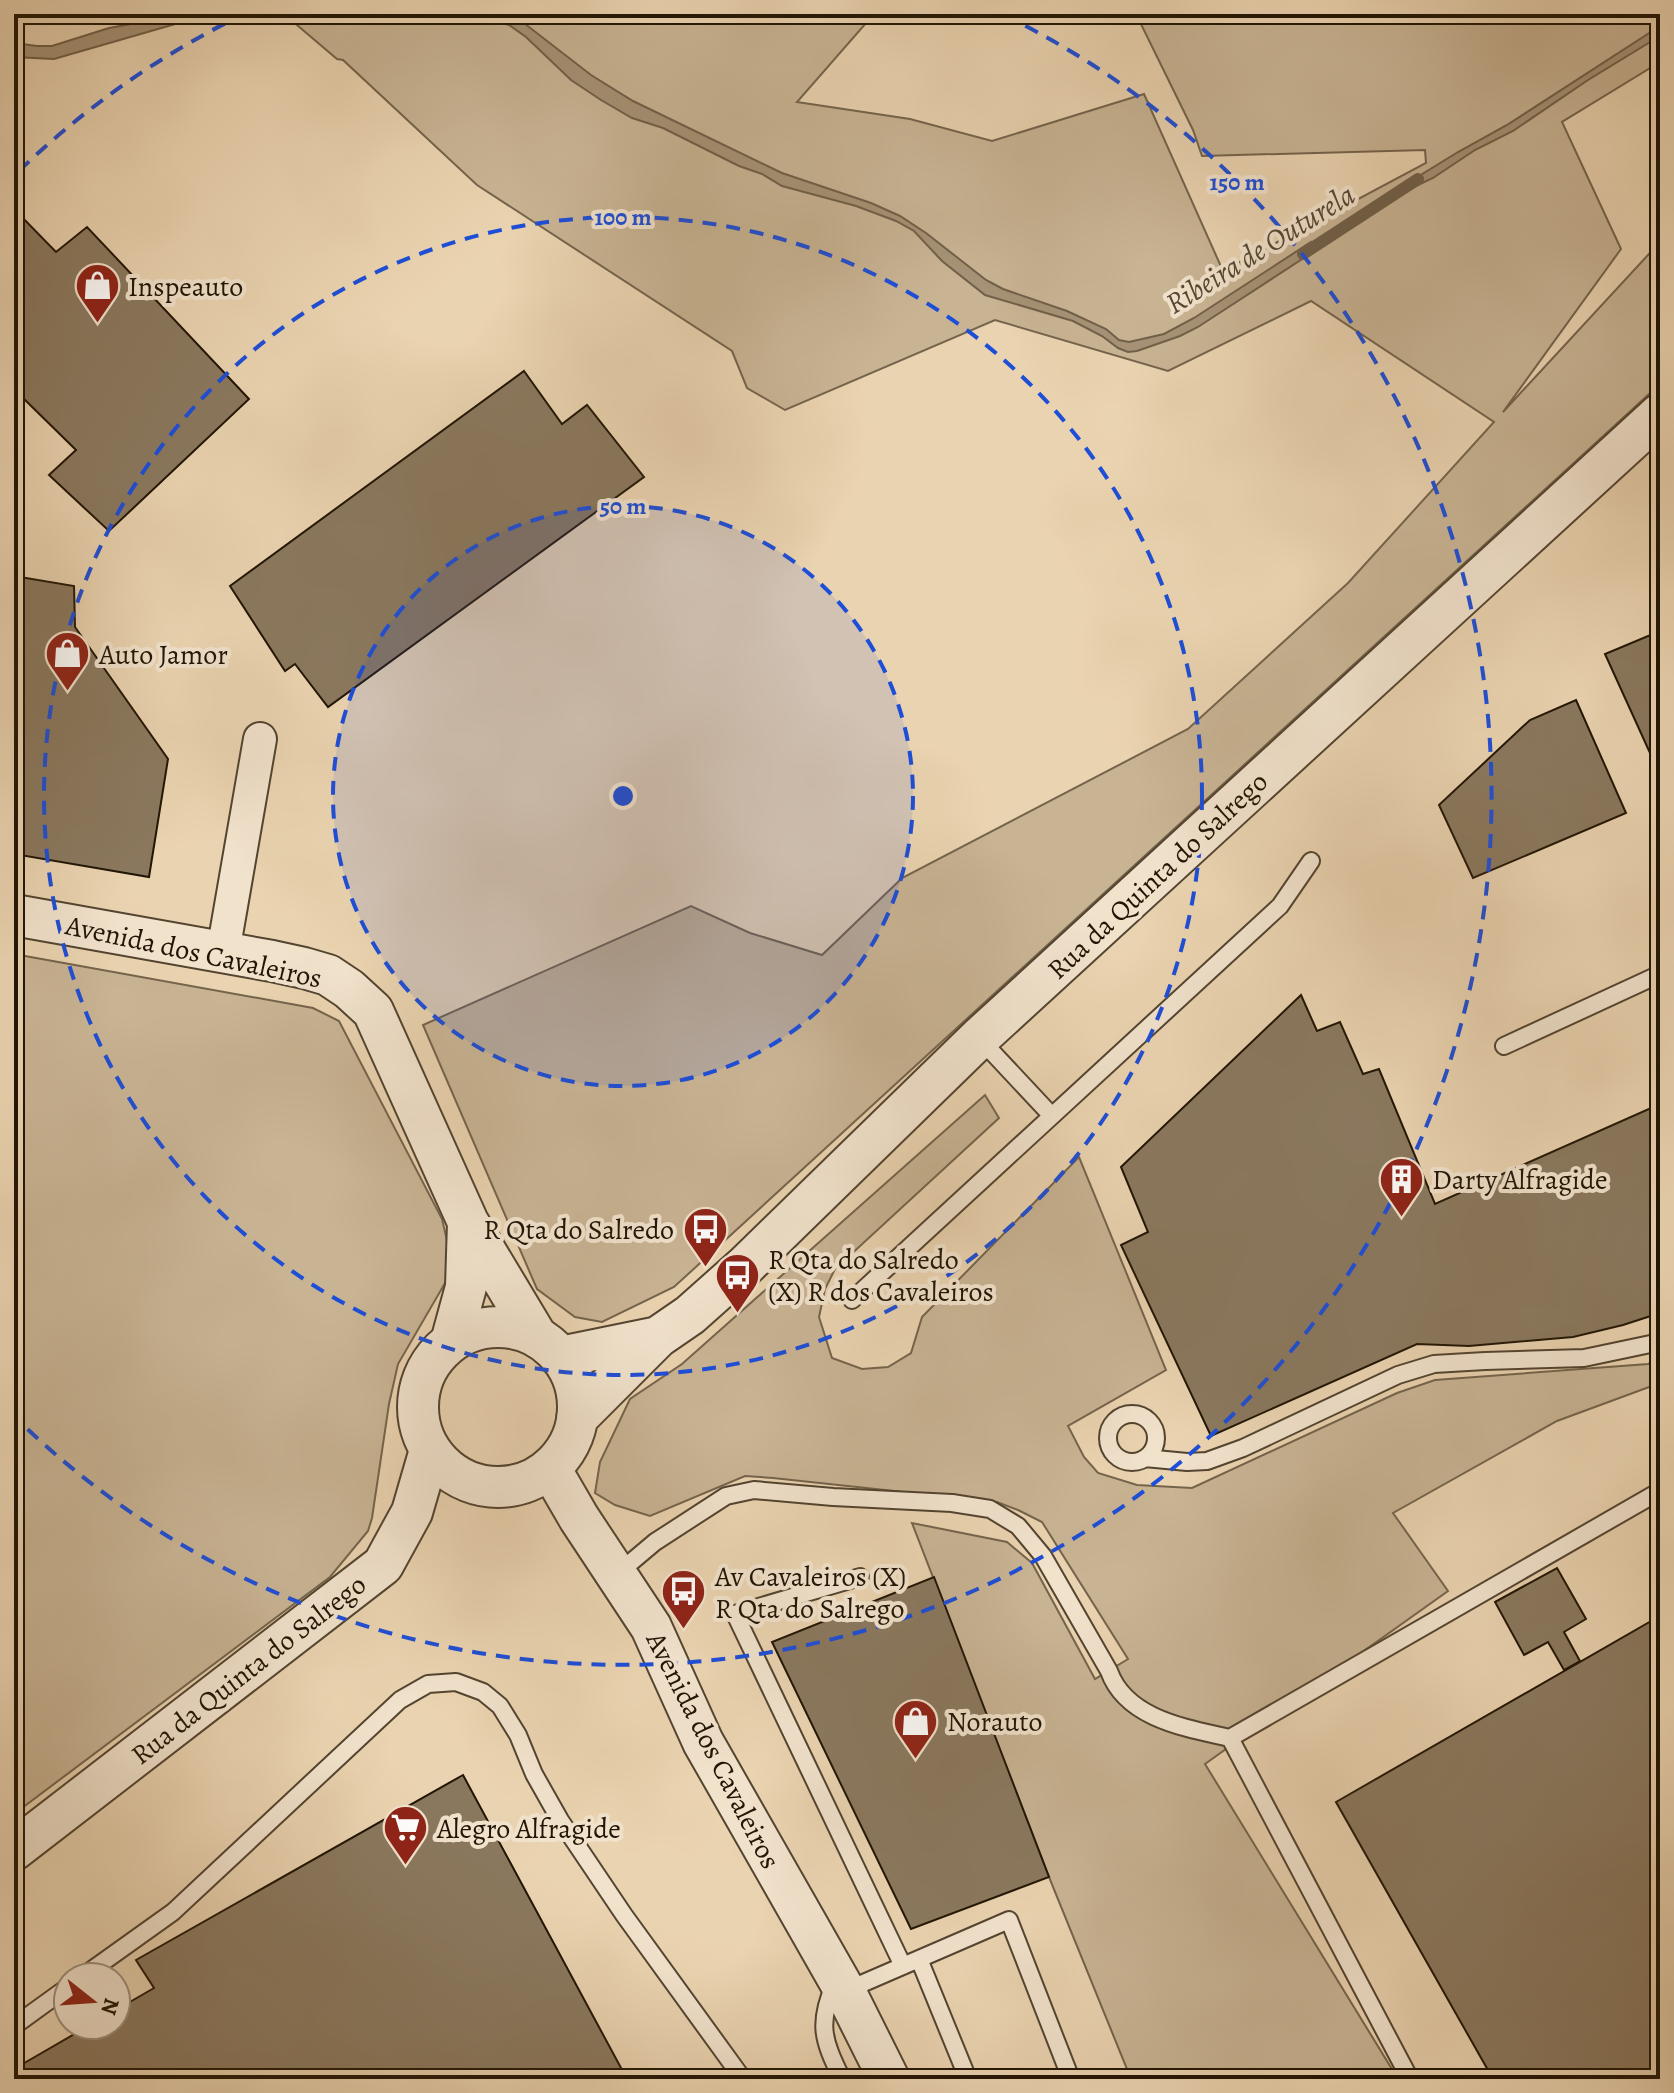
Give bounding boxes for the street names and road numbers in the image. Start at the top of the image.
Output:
street label: Rua da Quinta do Salrego [1039,763,1276,988]
street label: Avenida dos Cavaleiros [61,906,325,998]
street label: Rua da Quinta do Salrego [123,1566,374,1774]
street label: Avenida dos Cavaleiros [636,1625,789,1875]

